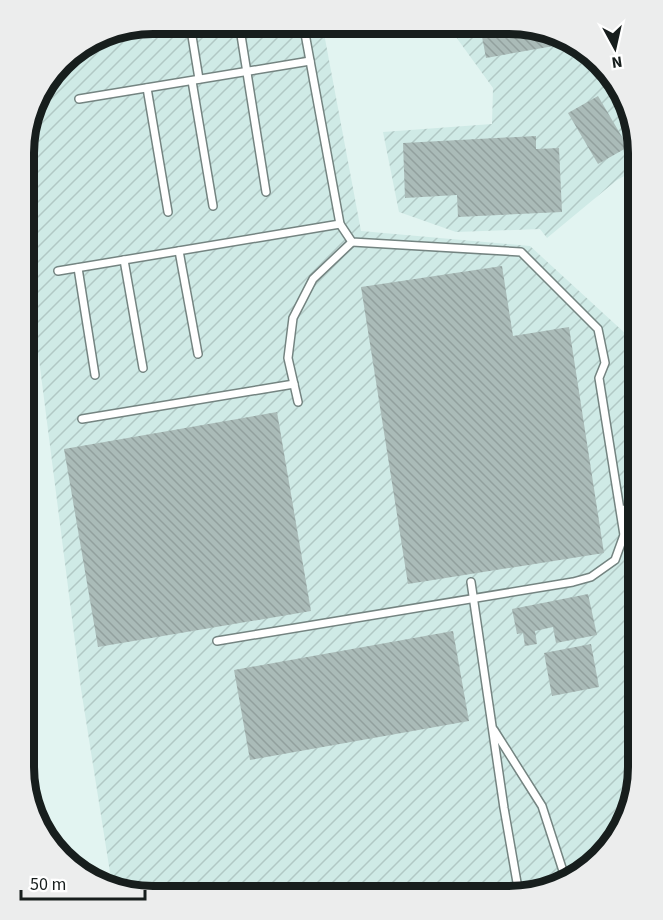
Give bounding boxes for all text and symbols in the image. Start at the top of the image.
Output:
north arrow [585,18,645,78]
text: N [610,50,624,73]
scale bar [21,863,146,901]
text: 50 m [30,872,66,897]

